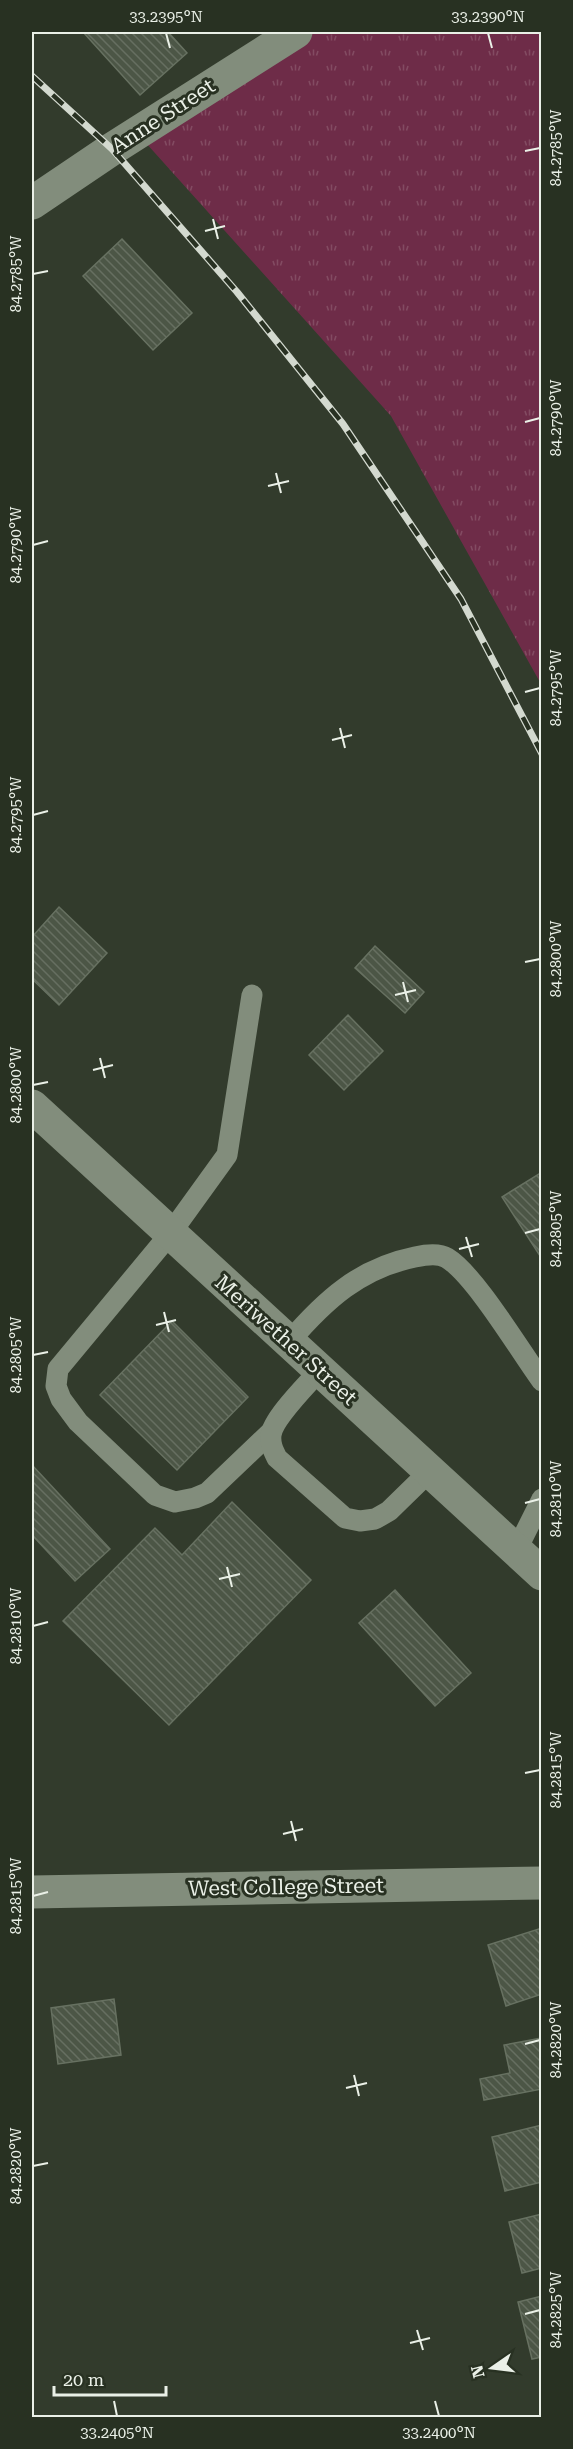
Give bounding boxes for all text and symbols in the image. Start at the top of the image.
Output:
text: 33.2395°N [129,8,203,26]
text: 33.2390°N [451,8,525,26]
street label: Anne Street [107,73,220,158]
text: 84.2785°W [547,109,565,186]
text: 84.2785°W [7,235,25,312]
text: 84.2790°W [547,379,565,456]
text: 84.2790°W [7,506,25,583]
text: 84.2795°W [547,649,565,726]
text: 84.2795°W [7,776,25,853]
text: 84.2800°W [547,920,565,997]
text: 84.2800°W [7,1046,25,1123]
text: 84.2805°W [547,1190,565,1267]
street label: Meriwether Street [210,1270,362,1410]
text: 84.2805°W [7,1316,25,1393]
text: 84.2810°W [547,1460,565,1537]
text: 84.2810°W [7,1587,25,1664]
text: 84.2815°W [547,1731,565,1808]
text: 84.2815°W [7,1857,25,1934]
street label: West College Street [188,1873,384,1901]
text: 84.2820°W [547,2001,565,2078]
text: 84.2820°W [7,2127,25,2204]
text: 84.2825°W [547,2271,565,2348]
north arrow [462,2338,522,2398]
scale bar [54,2359,166,2397]
text: N [467,2363,489,2380]
text: 20 m [63,2369,104,2390]
text: 33.2405°N [80,2424,154,2442]
text: 33.2400°N [402,2424,476,2442]

